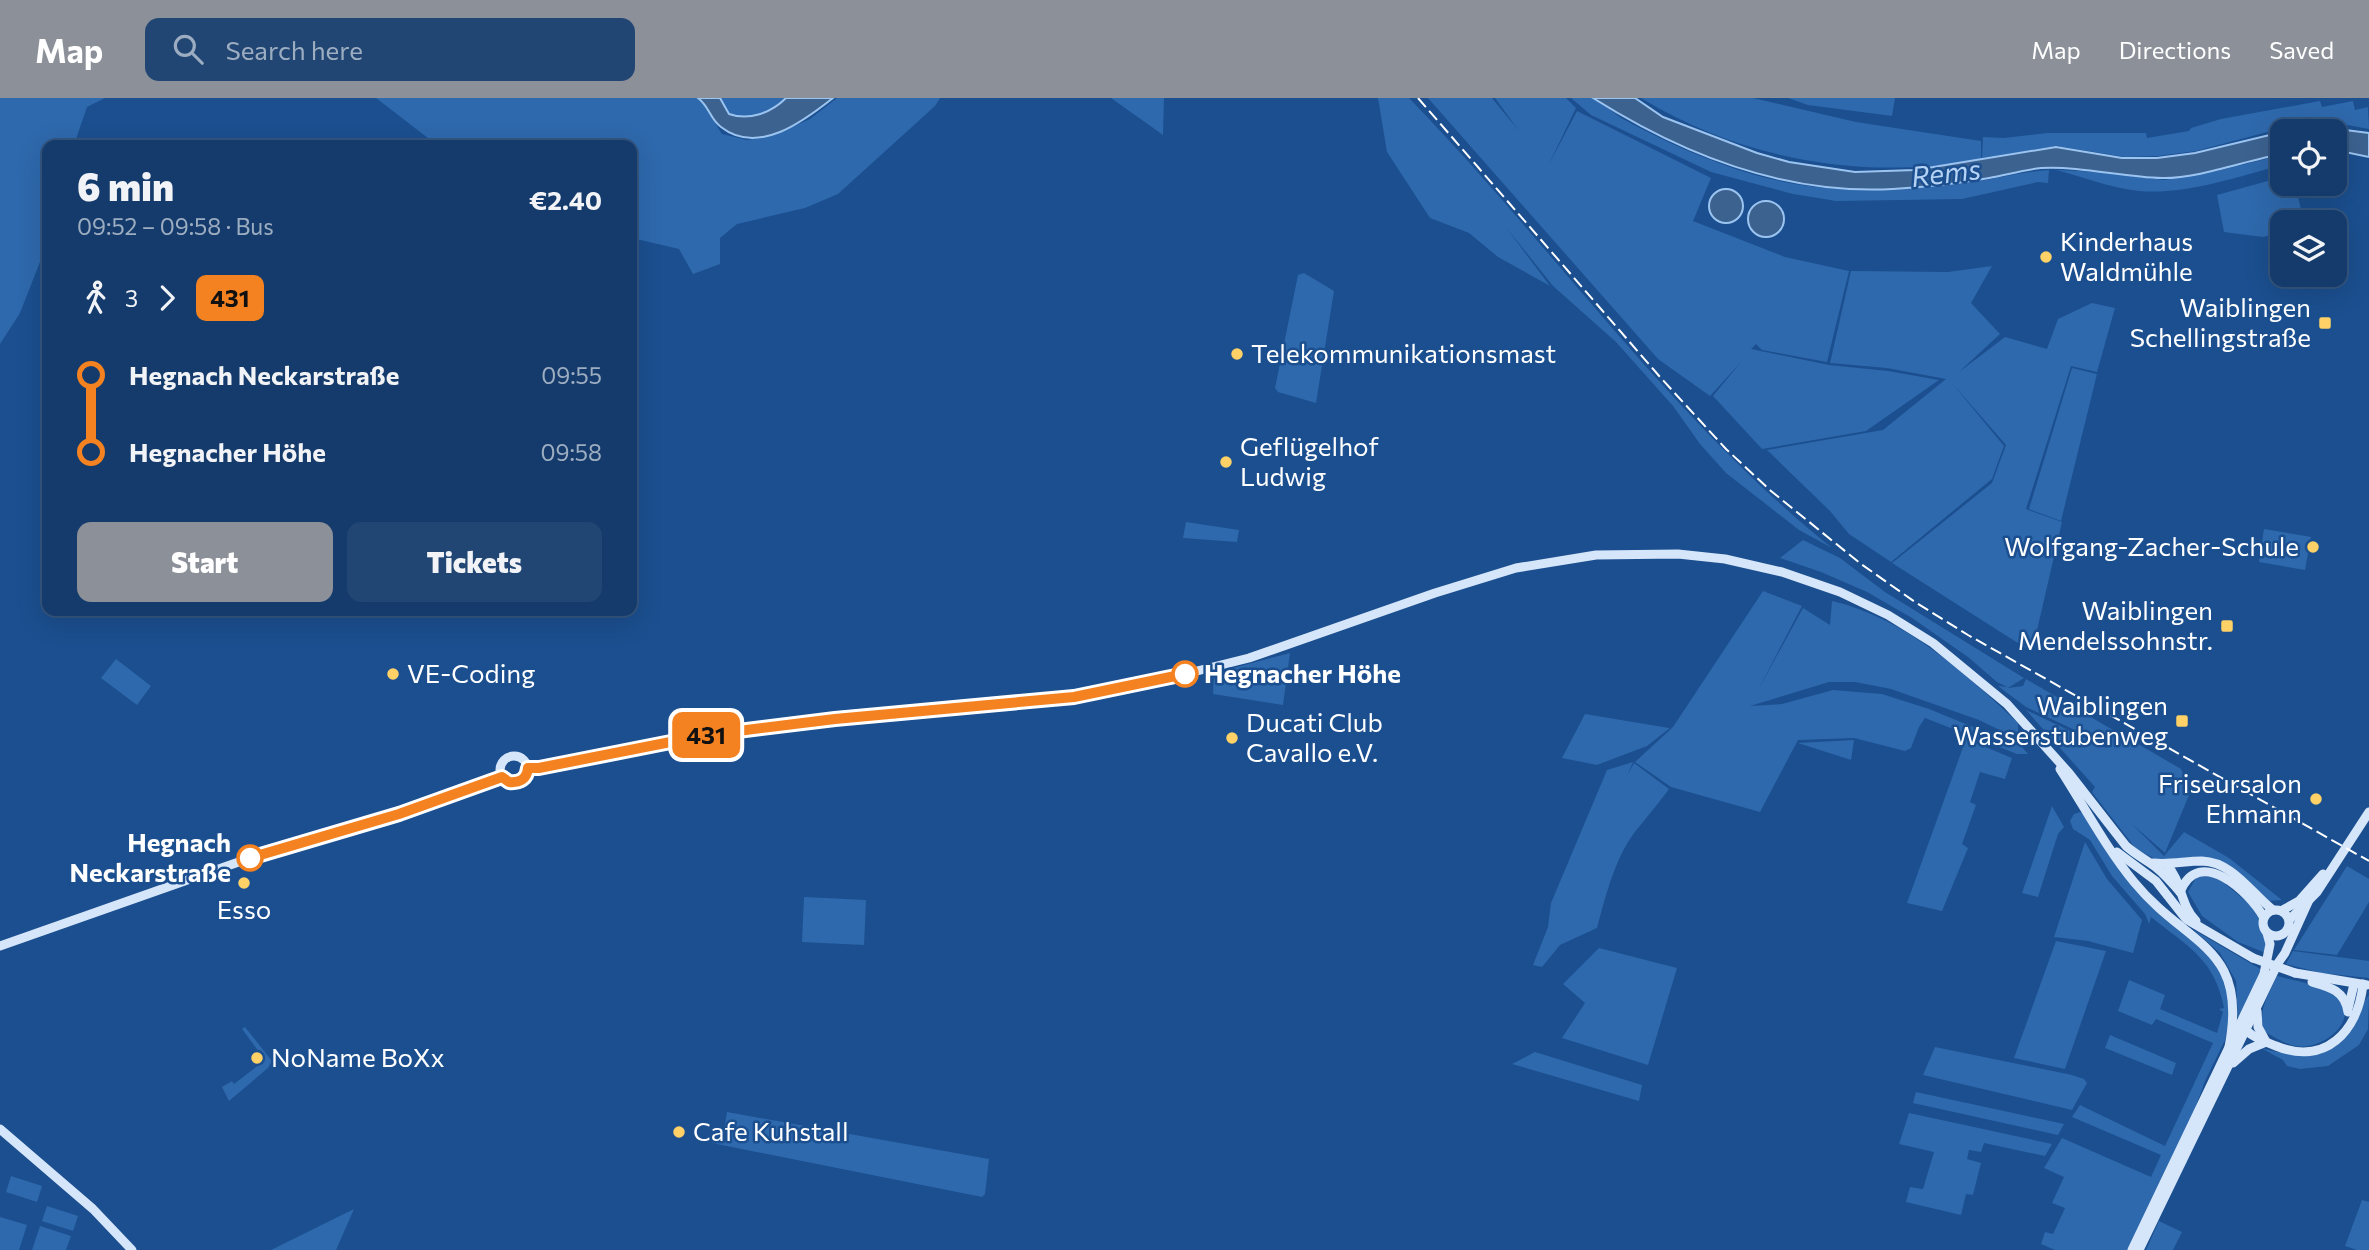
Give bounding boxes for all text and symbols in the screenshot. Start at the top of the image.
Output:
search box [145,18,635,81]
text: Map [35,29,103,70]
icon: search [169,30,207,68]
text: Search here [225,34,363,65]
text: Map [2031,35,2081,64]
text: Directions [2119,35,2231,64]
text: Saved [2269,35,2334,64]
map controls [2270,119,2347,287]
button: locate [2270,119,2347,196]
water label: Rems [1909,151,1983,193]
text: 6 min [77,162,174,209]
text: €2.40 [529,184,602,215]
button: layers [2270,210,2347,287]
text: 09:52 – 09:58 · Bus [77,212,274,240]
place label: Kinderhaus Waldmühle [2060,225,2193,286]
marker: Kinderhaus Waldmühle [2038,249,2054,265]
icon: walk [77,279,115,317]
icon: forward [148,279,186,317]
text: 431 [210,283,250,312]
text: 3 [125,284,138,312]
place label: Waiblingen Schellingstraße [2130,291,2311,352]
marker: Waiblingen Schellingstraße [2317,315,2333,331]
place label: Telekommunikationsmast [1251,337,1556,368]
marker: Telekommunikationsmast [1229,346,1245,362]
text: Hegnach Neckarstraße [129,359,399,390]
text: 09:55 [541,361,602,389]
place label: Geflügelhof Ludwig [1240,430,1379,491]
text: Hegnacher Höhe [129,436,326,467]
text: 09:58 [540,438,602,466]
marker: Geflügelhof Ludwig [1218,454,1234,470]
button: Start [77,522,333,602]
button: Tickets [347,522,602,602]
place label: Wolfgang-Zacher-Schule [2004,530,2299,561]
marker: Wolfgang-Zacher-Schule [2305,539,2321,555]
place label: Waiblingen Mendelssohnstr. [2018,594,2213,655]
marker: Waiblingen Mendelssohnstr. [2219,618,2235,634]
place label: VE-Coding [407,657,535,688]
place label: Hegnacher Höhe [1204,657,1401,688]
marker: Hegnacher Höhe [1172,661,1198,687]
marker: VE-Coding [385,666,401,682]
place label: Waiblingen Wasserstubenweg [1953,689,2168,750]
place label: Ducati Club Cavallo e.V. [1246,706,1383,767]
line badge: 431 [666,712,746,758]
marker: Waiblingen Wasserstubenweg [2174,713,2190,729]
text: 431 [686,720,726,749]
marker: Ducati Club Cavallo e.V. [1224,730,1240,746]
place label: Friseursalon Ehmann [2158,767,2302,828]
marker: Friseursalon Ehmann [2308,791,2324,807]
place label: Hegnach Neckarstraße [69,826,231,887]
marker: Hegnach Neckarstraße [237,845,263,871]
marker: Esso [236,875,252,891]
place label: Esso [217,893,271,924]
place label: NoName BoXx [271,1041,445,1072]
marker: NoName BoXx [249,1050,265,1066]
place label: Cafe Kuhstall [693,1115,849,1146]
marker: Cafe Kuhstall [671,1124,687,1140]

